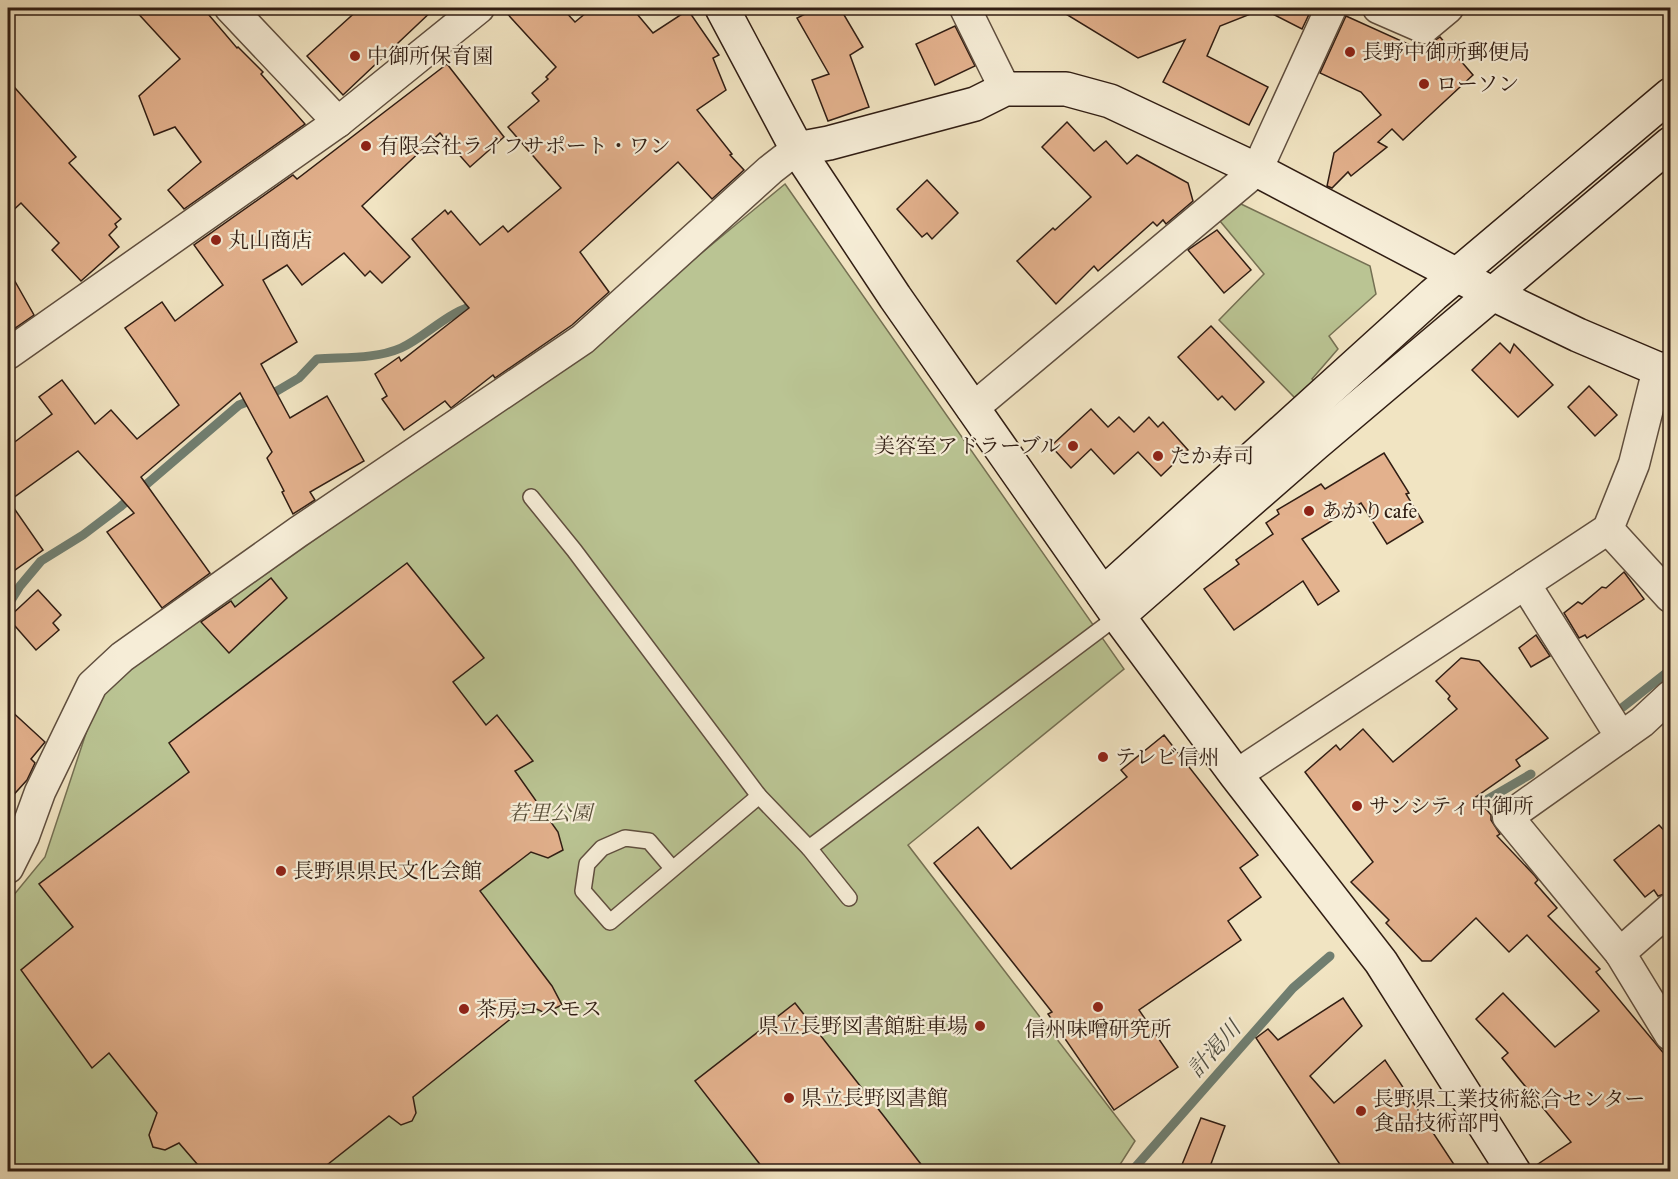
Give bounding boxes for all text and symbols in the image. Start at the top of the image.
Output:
place label: 長野中御所郵便局 [1362,39,1530,65]
place label: 中御所保育園 [367,43,493,69]
marker: 長野中御所郵便局 [1343,45,1357,59]
marker: 中御所保育園 [348,49,362,63]
place label: ローソン [1436,71,1519,97]
marker: ローソン [1417,77,1431,91]
place label: 有限会社ライフサポート・ワン [378,133,671,159]
marker: 有限会社ライフサポート・ワン [359,139,373,153]
place label: 丸山商店 [228,227,312,253]
marker: 丸山商店 [209,233,223,247]
place label: 美容室アドラーブル [874,433,1061,459]
marker: 美容室アドラーブル [1066,439,1080,453]
place label: たか寿司 [1170,443,1254,469]
marker: たか寿司 [1151,449,1165,463]
place label: あかりcafe [1321,498,1418,524]
marker: あかりcafe [1302,504,1316,518]
place label: テレビ信州 [1115,744,1220,770]
marker: テレビ信州 [1096,750,1110,764]
place label: サンシティ中御所 [1369,793,1534,819]
marker: サンシティ中御所 [1350,799,1364,813]
park label: 若里公園 [508,800,595,826]
place label: 長野県県民文化会館 [293,858,482,884]
marker: 長野県県民文化会館 [274,864,288,878]
place label: 茶房コスモス [476,996,602,1022]
marker: 信州味噌研究所 [1091,1000,1105,1014]
marker: 茶房コスモス [457,1002,471,1016]
place label: 県立長野図書館駐車場 [758,1013,968,1039]
water label: 計渇川 [1182,1014,1247,1083]
place label: 信州味噌研究所 [1025,1016,1172,1042]
marker: 県立長野図書館駐車場 [973,1019,987,1033]
place label: 県立長野図書館 [801,1085,948,1111]
place label: 長野県工業技術総合センター 食品技術部門 [1373,1086,1645,1136]
marker: 県立長野図書館 [782,1091,796,1105]
marker: 長野県工業技術総合センター 食品技術部門 [1354,1104,1368,1118]

